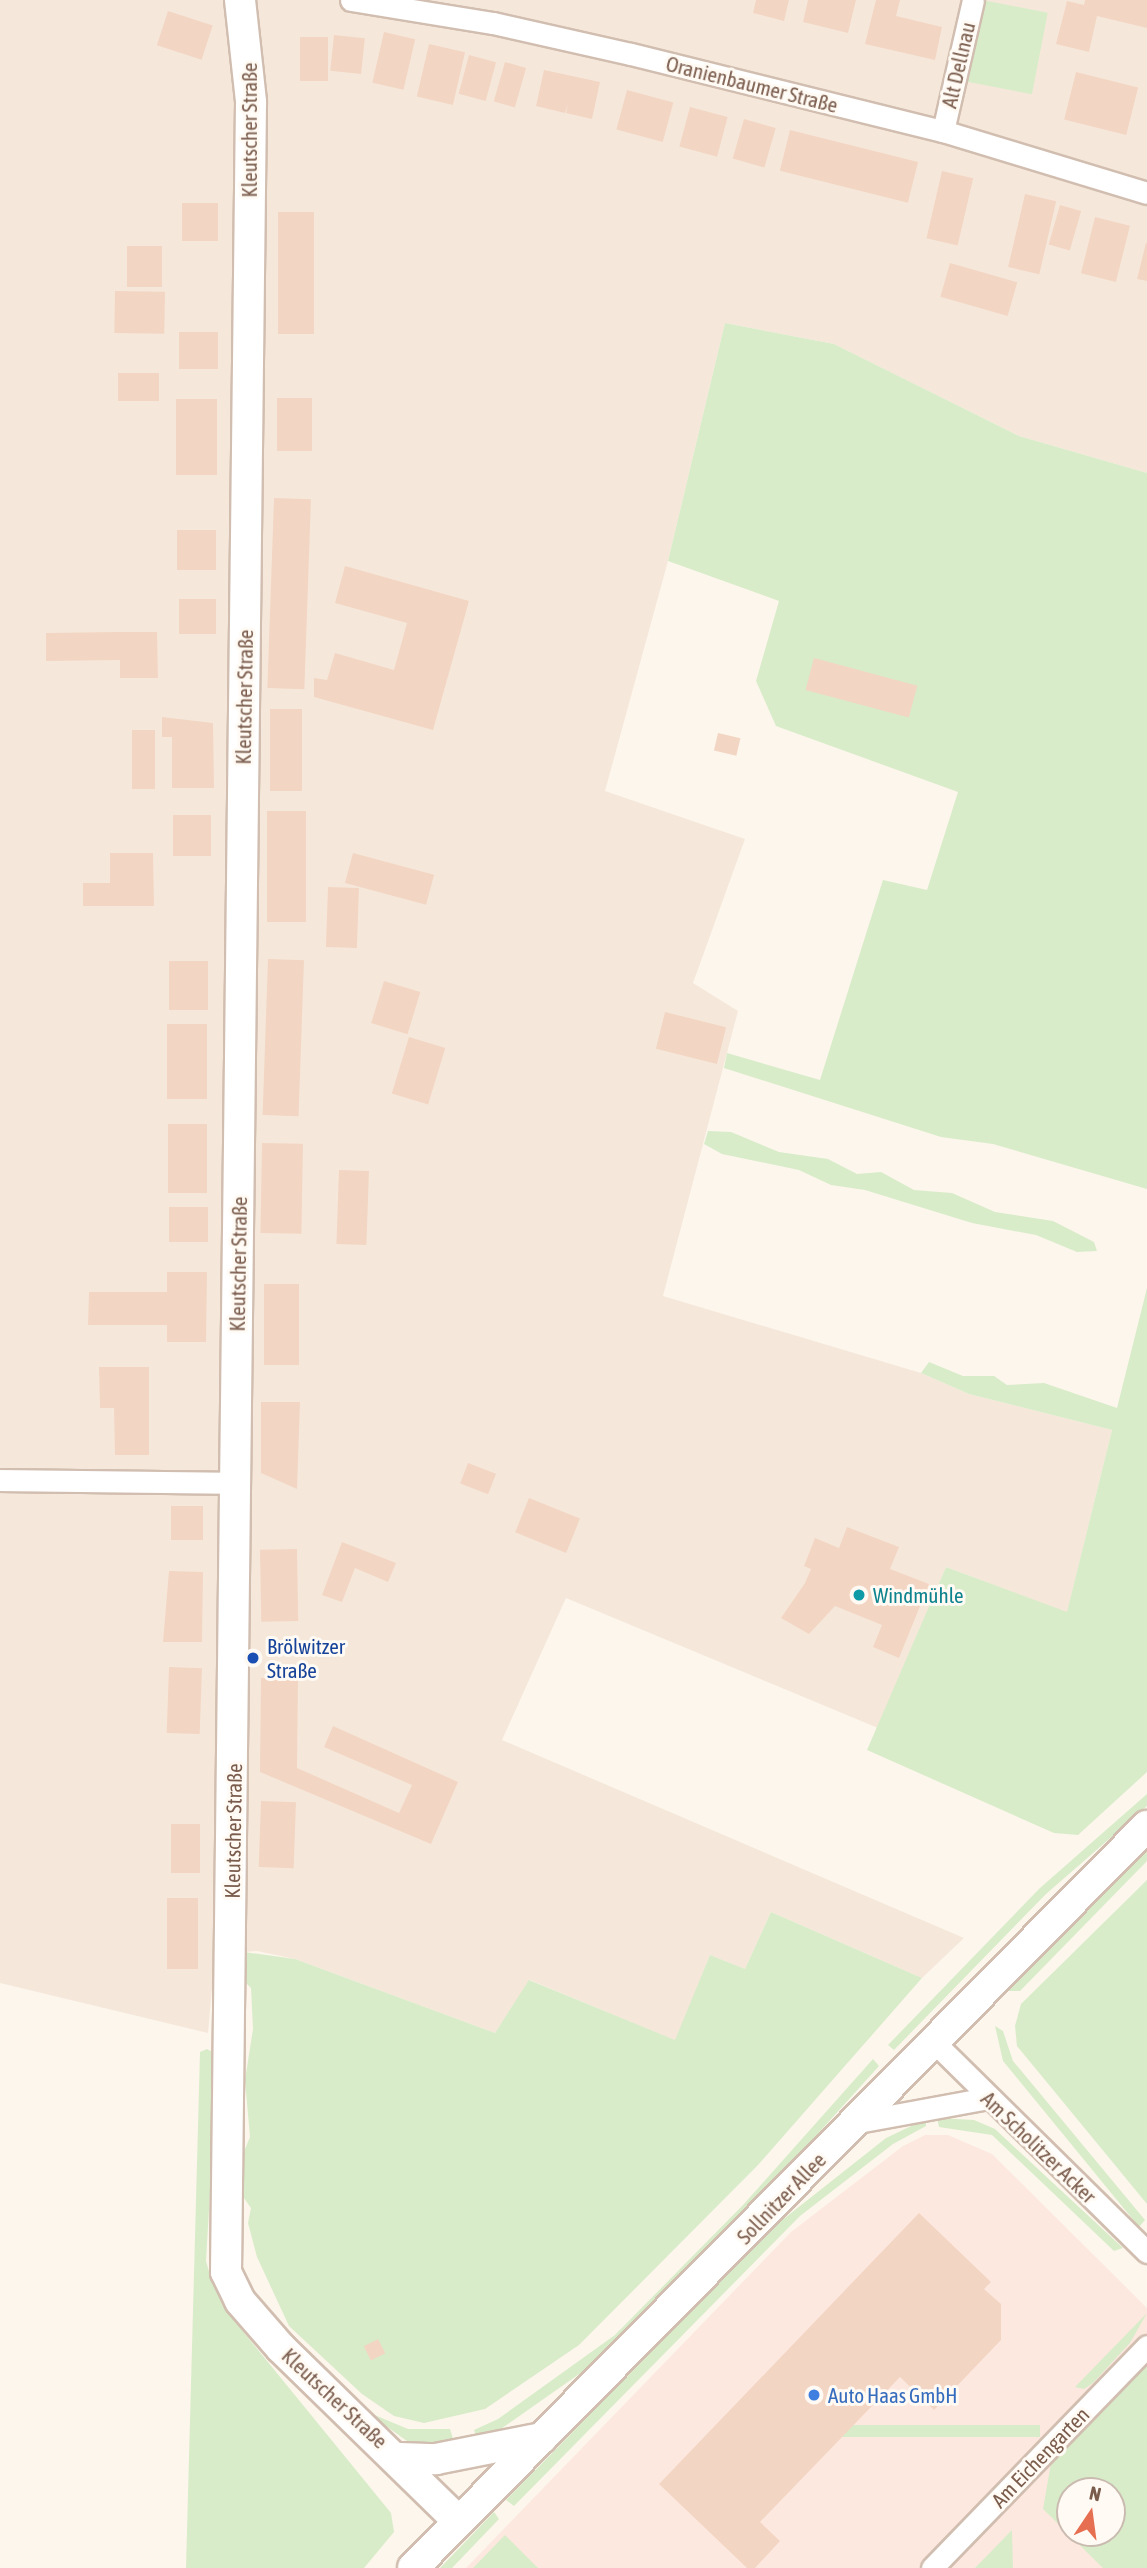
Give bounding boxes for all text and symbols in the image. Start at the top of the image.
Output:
street label: Alt Dellnau [936,20,980,110]
street label: Oranienbaumer Straße [664,50,840,118]
street label: Kleutscher Straße [236,62,262,198]
street label: Kleutscher Straße [230,629,258,765]
street label: Kleutscher Straße [224,1196,252,1332]
place label: Windmühle [873,1582,964,1608]
marker: Windmühle [851,1587,867,1603]
place label: Brölwitzer Straße [267,1633,345,1683]
marker: Brölwitzer Straße [245,1650,261,1666]
street label: Kleutscher Straße [219,1763,247,1899]
street label: Am Scholitzer Acker [976,2086,1102,2208]
street label: Sollnitzer Allee [731,2147,831,2249]
street label: Kleutscher Straße [277,2343,393,2453]
place label: Auto Haas GmbH [828,2382,957,2408]
marker: Auto Haas GmbH [806,2387,822,2403]
street label: Am Eichengarten [986,2402,1094,2512]
north arrow [1056,2477,1126,2547]
text: N [1087,2482,1103,2505]

